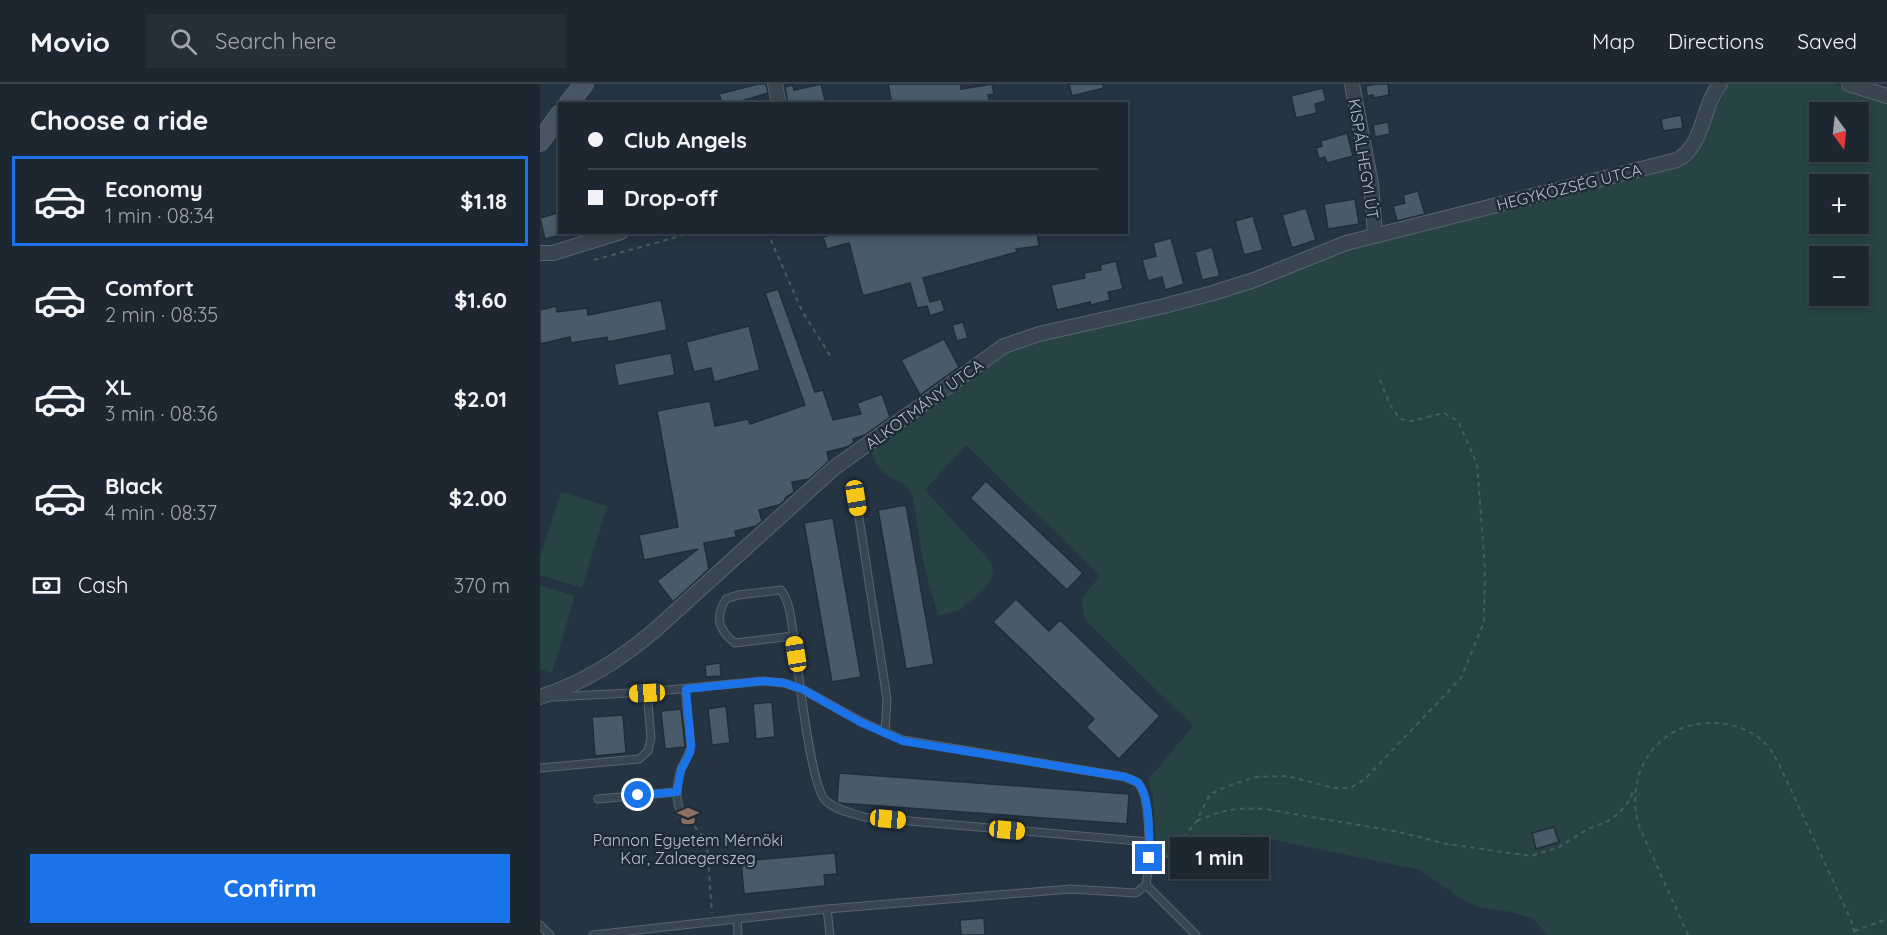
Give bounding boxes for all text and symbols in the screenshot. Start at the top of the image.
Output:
search box [146,14,566,68]
text: Movio [30,24,110,59]
icon: search [167,25,200,58]
text: Search here [215,27,337,55]
text: Map [1592,28,1635,54]
text: Directions [1668,28,1764,54]
text: Saved [1797,28,1857,54]
street label: KISPÁLHEGYI ÚT [1345,97,1383,221]
north arrow [1809,102,1869,162]
map controls [1809,102,1869,306]
text: Choose a ride [30,103,208,137]
text: Club Angels [624,126,747,154]
street label: HEGYKÖZSÉG UTCA [1494,159,1644,215]
icon: car [33,174,87,228]
button: + [1809,174,1869,234]
text: Economy [105,175,203,203]
text: Drop-off [624,184,718,212]
text: $1.18 [460,187,507,215]
text: 1 min · 08:34 [105,203,214,228]
button: − [1809,246,1869,306]
icon: car [33,273,87,327]
text: Comfort [105,274,194,302]
text: $1.60 [454,286,507,314]
text: 2 min · 08:35 [105,302,218,327]
street label: ALKOTMÁNY UTCA [861,355,987,453]
icon: car [33,372,87,426]
text: XL [105,373,132,401]
text: $2.01 [454,385,507,413]
text: 3 min · 08:36 [105,401,218,426]
icon: car [33,471,87,525]
text: Black [105,472,163,500]
car [844,479,868,517]
text: $2.00 [449,484,507,512]
text: 4 min · 08:37 [105,500,217,525]
icon: cash [30,569,63,602]
text: Cash [78,571,129,599]
text: 370 m [454,573,510,598]
car [784,635,808,673]
car [629,683,665,703]
route start [624,781,651,808]
school or university icon: Pannon Egyetem Mérnöki Kar, Zalaegerszeg [676,804,700,828]
car [869,808,907,830]
car [988,819,1026,841]
place label: Pannon Egyetem Mérnöki Kar, Zalaegerszeg [593,830,783,868]
callout: 1 min [1170,837,1269,879]
route end [1135,844,1162,871]
text: 1 min [1195,845,1244,870]
button: Confirm [30,854,510,923]

